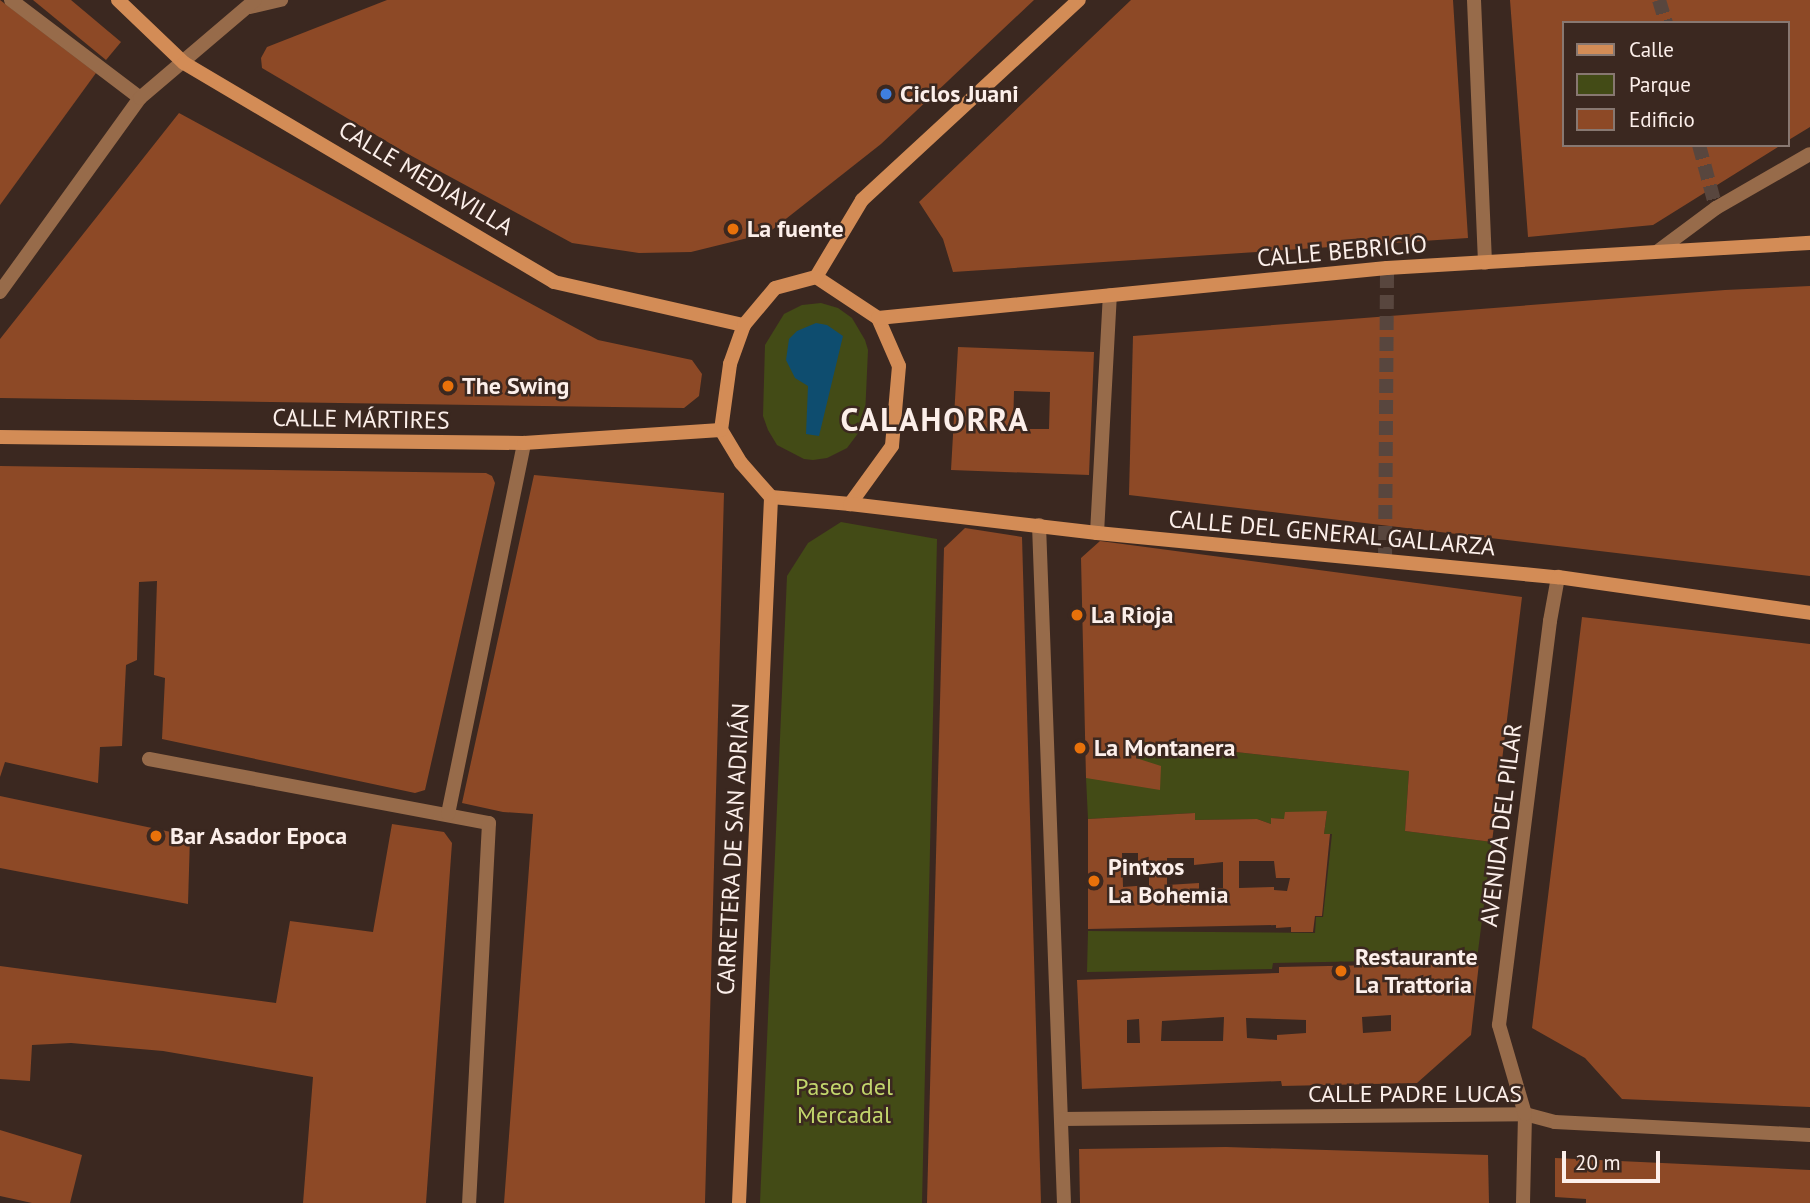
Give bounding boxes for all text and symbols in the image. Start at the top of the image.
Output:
legend [1562,21,1789,147]
text: Calle [1629,36,1674,63]
text: Parque [1629,71,1691,98]
place label: Ciclos Juani [900,80,1019,108]
marker: Ciclos Juani [878,86,894,102]
text: Edificio [1629,106,1695,133]
street label: CALLE MEDIAVILLA [334,115,518,241]
place label: La fuente [747,215,844,243]
marker: La fuente [725,221,741,237]
street label: CALLE BEBRICIO [1256,229,1428,273]
place label: The Swing [462,372,569,400]
marker: The Swing [440,378,456,394]
district label: CALAHORRA [842,400,1028,438]
street label: CALLE MÁRTIRES [272,403,450,435]
street label: CALLE DEL GENERAL GALLARZA [1167,504,1497,562]
place label: La Rioja [1091,601,1173,629]
marker: La Rioja [1069,607,1085,623]
street label: CARRETERA DE SAN ADRIÁN [711,701,755,997]
street label: AVENIDA DEL PILAR [1474,721,1528,929]
place label: La Montanera [1094,734,1235,762]
marker: La Montanera [1072,740,1088,756]
place label: Bar Asador Epoca [170,822,348,850]
marker: Bar Asador Epoca [148,828,164,844]
place label: Pintxos La Bohemia [1108,853,1228,909]
marker: Pintxos La Bohemia [1086,873,1102,889]
place label: Restaurante La Trattoria [1355,943,1478,999]
marker: Restaurante La Trattoria [1333,963,1349,979]
park label: Paseo del Mercadal [795,1073,893,1129]
street label: CALLE PADRE LUCAS [1308,1080,1522,1108]
scale bar [1565,1136,1663,1180]
text: 20 m [1575,1149,1621,1176]

